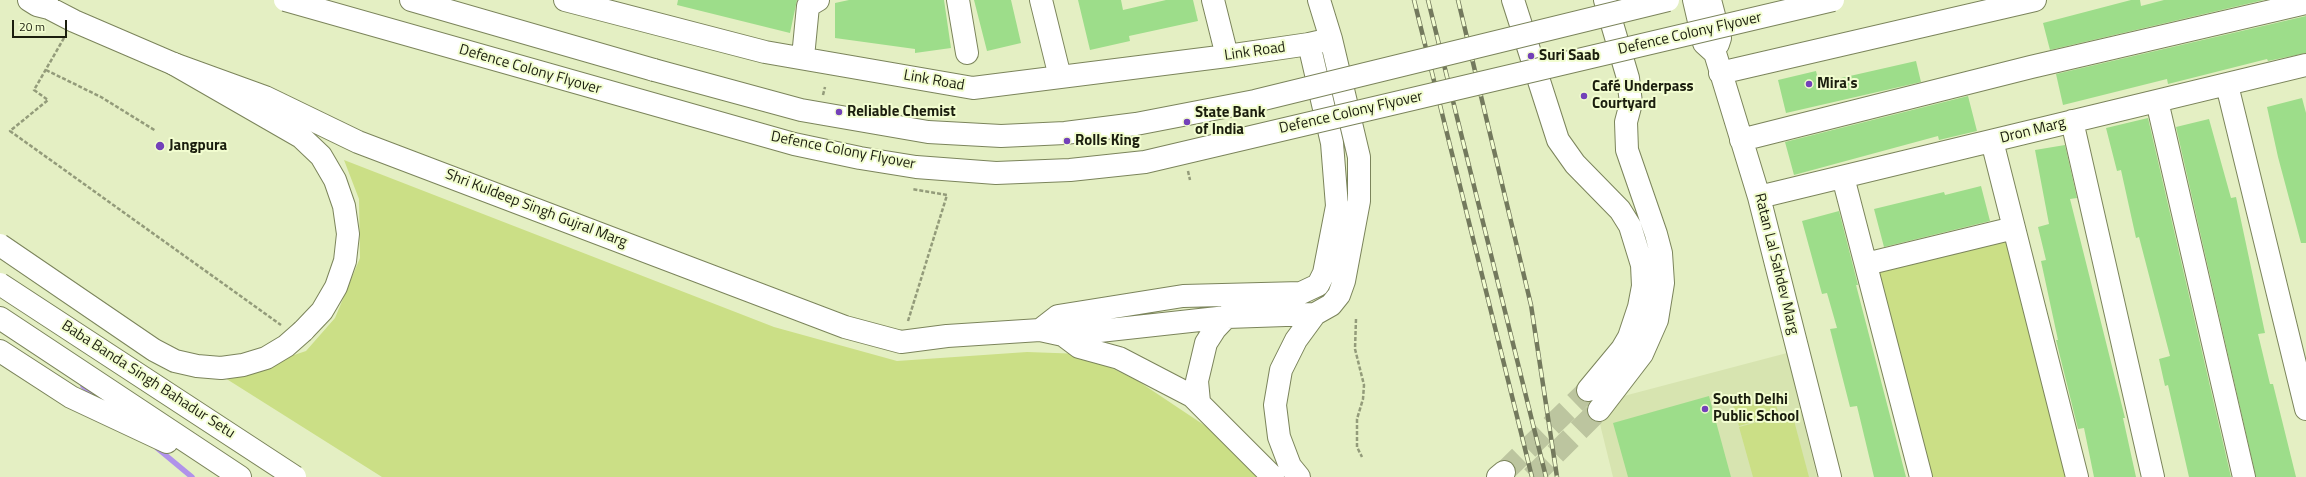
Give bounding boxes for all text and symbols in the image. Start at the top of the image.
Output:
street label: Defence Colony Flyover [1616,9,1764,59]
scale bar [14,12,69,38]
text: 20 m [19,17,45,36]
street label: Link Road [1223,39,1287,65]
street label: Defence Colony Flyover [457,41,603,99]
place label: Suri Saab [1539,47,1600,65]
marker: Suri Saab [1526,51,1536,61]
street label: Link Road [902,67,966,95]
place label: Mira's [1817,75,1858,93]
place label: Café Underpass Courtyard [1592,78,1694,113]
marker: Mira's [1804,79,1814,89]
street label: Defence Colony Flyover [1277,88,1425,138]
marker: Café Underpass Courtyard [1579,91,1589,101]
place label: Reliable Chemist [847,103,956,121]
place label: State Bank of India [1195,104,1265,139]
marker: Reliable Chemist [834,107,844,117]
street label: Dron Marg [1998,114,2068,148]
marker: State Bank of India [1182,117,1192,127]
street label: Defence Colony Flyover [769,128,917,174]
place label: Rolls King [1075,132,1140,150]
marker: Rolls King [1062,136,1072,146]
place label: Jangpura [169,137,227,155]
marker: Jangpura [154,140,166,152]
street label: Shri Kuldeep Singh Gujral Marg [442,166,630,252]
street label: Ratan Lal Sahdev Marg [1750,192,1802,336]
street label: Baba Banda Singh Bahadur Setu [58,317,238,443]
place label: South Delhi Public School [1713,391,1799,426]
marker: South Delhi Public School [1700,404,1710,414]

